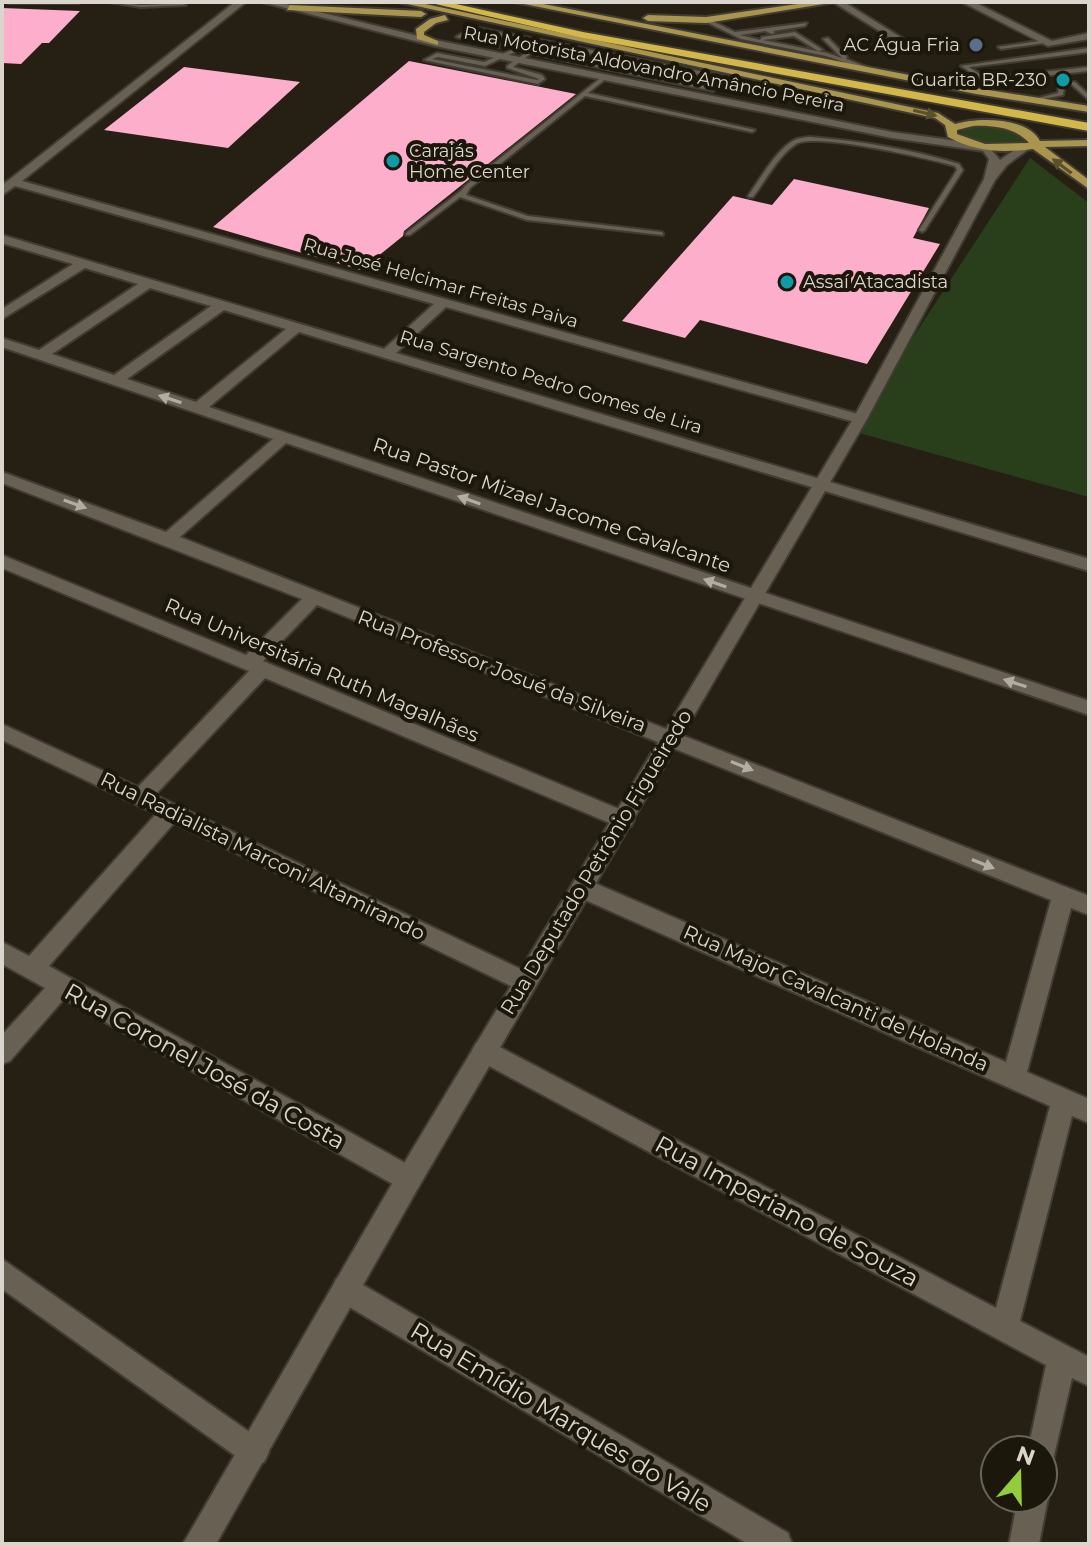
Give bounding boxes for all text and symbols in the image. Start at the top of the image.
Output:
street label: Rua Motorista Aldovandro Amâncio Pereira [462,21,846,117]
place label: AC Água Fria [843,34,960,56]
marker: AC Água Fria [967,36,985,54]
place label: Guarita BR-230 [911,69,1047,91]
marker: Guarita BR-230 [1054,71,1072,89]
one-way arrow [913,107,938,119]
place label: Carajás Home Center [409,140,530,183]
marker: Carajás Home Center [384,152,402,170]
one-way arrow [1052,158,1072,174]
street label: Rua José Helcimar Freitas Paiva [301,233,581,333]
place label: Assaí Atacadista [803,271,948,293]
marker: Assaí Atacadista [778,273,796,291]
street label: Rua Sargento Pedro Gomes de Lira [397,325,705,439]
one-way arrow [157,392,181,404]
street label: Rua Pastor Mizael Jacome Cavalcante [370,432,734,578]
one-way arrow [457,493,481,505]
one-way arrow [63,498,87,511]
one-way arrow [703,577,727,589]
street label: Rua Universitária Ruth Magalhães [161,593,483,747]
street label: Rua Professor Josué da Silveira [354,605,650,737]
one-way arrow [1003,677,1027,689]
street label: Rua Deputado Petrônio Figueiredo [495,705,697,1019]
one-way arrow [730,760,754,773]
street label: Rua Radialista Marconi Altamirando [97,767,429,945]
one-way arrow [971,858,995,871]
street label: Rua Major Cavalcanti de Holanda [680,920,992,1076]
street label: Rua Coronel José da Costa [60,977,350,1155]
street label: Rua Imperiano de Souza [650,1129,924,1293]
street label: Rua Emídio Marques do Vale [405,1316,717,1518]
north arrow [979,1434,1059,1514]
text: N [1013,1440,1039,1471]

